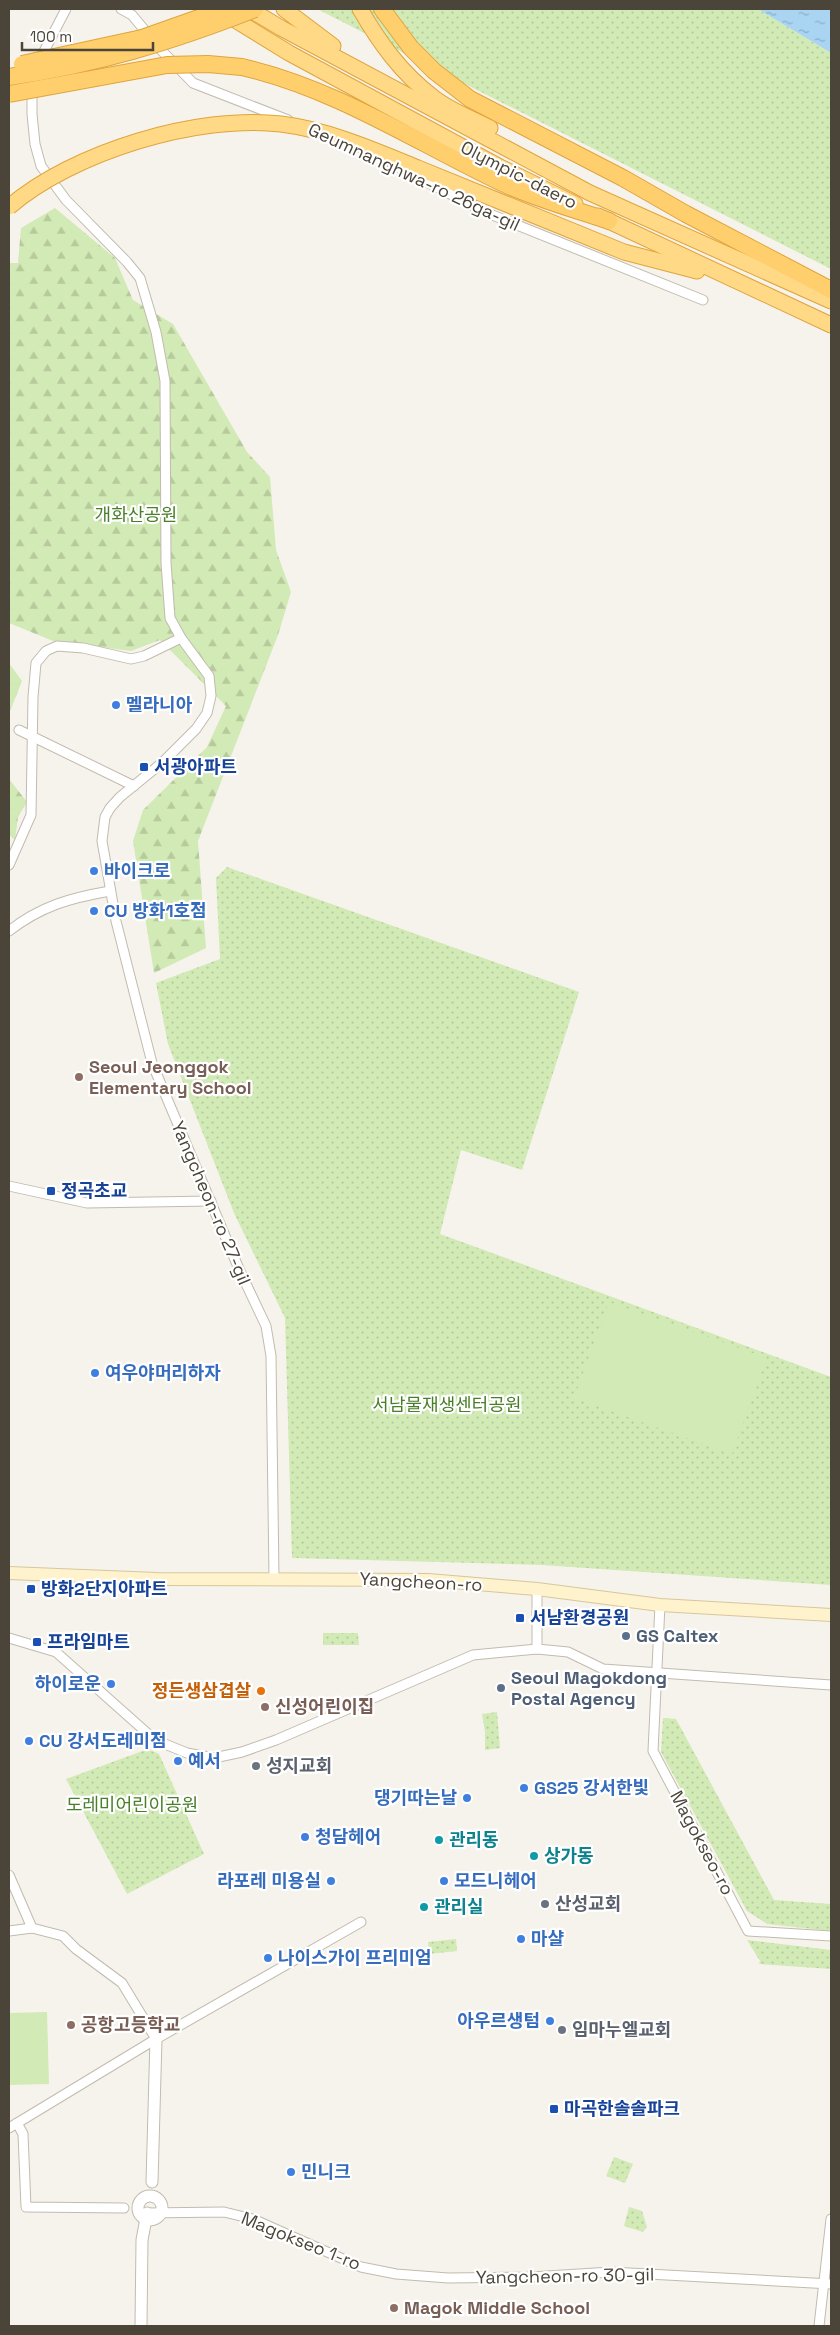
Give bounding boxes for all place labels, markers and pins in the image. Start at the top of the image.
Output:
place label: 멜라니아 [126,693,193,716]
marker: 멜라니아 [110,699,122,711]
place label: 서광아파트 [154,755,237,778]
marker: 서광아파트 [138,761,150,773]
place label: 바이크로 [104,859,170,882]
marker: 바이크로 [88,865,100,877]
place label: CU 방화1호점 [104,899,207,922]
marker: CU 방화1호점 [88,905,100,917]
place label: Seoul Jeonggok Elementary School [89,1055,252,1099]
marker: Seoul Jeonggok Elementary School [73,1071,85,1083]
place label: 정곡초교 [61,1179,127,1202]
marker: 정곡초교 [45,1185,57,1197]
place label: 여우야머리하자 [105,1361,221,1384]
marker: 여우야머리하자 [89,1367,101,1379]
place label: 방화2단지아파트 [41,1577,168,1600]
marker: 방화2단지아파트 [25,1583,37,1595]
place label: 서남환경공원 [530,1606,629,1629]
marker: 서남환경공원 [514,1612,526,1624]
place label: GS Caltex [636,1624,719,1647]
place label: 프라임마트 [47,1630,130,1653]
marker: GS Caltex [620,1630,632,1642]
marker: 프라임마트 [31,1636,43,1648]
place label: Seoul Magokdong Postal Agency [511,1666,667,1710]
place label: 하이로운 [35,1672,101,1695]
marker: 하이로운 [105,1678,117,1690]
place label: 정든생삼겹살 [152,1679,251,1702]
marker: Seoul Magokdong Postal Agency [495,1682,507,1694]
marker: 정든생삼겹살 [255,1685,267,1697]
place label: 신성어린이집 [275,1695,374,1718]
marker: 신성어린이집 [259,1701,271,1713]
place label: CU 강서도레미점 [39,1729,167,1752]
marker: CU 강서도레미점 [23,1735,35,1747]
place label: 예서 [188,1749,221,1772]
place label: 성지교회 [266,1754,332,1777]
marker: 예서 [172,1755,184,1767]
marker: 성지교회 [250,1760,262,1772]
place label: GS25 강서한빛 [534,1776,649,1799]
marker: GS25 강서한빛 [518,1782,530,1794]
place label: 댕기따는날 [374,1786,457,1809]
marker: 댕기따는날 [461,1792,473,1804]
place label: 청담헤어 [315,1825,381,1848]
place label: 관리동 [449,1828,499,1851]
marker: 청담헤어 [299,1831,311,1843]
marker: 관리동 [433,1834,445,1846]
place label: 상가동 [544,1844,594,1867]
marker: 상가동 [528,1850,540,1862]
place label: 라포레 미용실 [217,1869,321,1892]
place label: 모드니헤어 [454,1869,537,1892]
marker: 라포레 미용실 [325,1875,337,1887]
marker: 모드니헤어 [438,1875,450,1887]
place label: 산성교회 [555,1892,621,1915]
place label: 관리실 [434,1895,484,1918]
marker: 산성교회 [539,1898,551,1910]
marker: 관리실 [418,1901,430,1913]
place label: 마샬 [531,1927,565,1950]
marker: 마샬 [515,1933,527,1945]
place label: 나이스가이 프리미엄 [278,1946,432,1969]
marker: 나이스가이 프리미엄 [262,1952,274,1964]
place label: 아우르생텀 [457,2009,540,2032]
place label: 공항고등학교 [81,2013,180,2036]
marker: 아우르생텀 [544,2015,556,2027]
place label: 임마누엘교회 [572,2018,671,2041]
marker: 공항고등학교 [65,2019,77,2031]
marker: 임마누엘교회 [556,2024,568,2036]
place label: 마곡한솔솔파크 [564,2097,680,2120]
marker: 마곡한솔솔파크 [548,2103,560,2115]
place label: 민니크 [301,2160,351,2183]
marker: 민니크 [285,2166,297,2178]
place label: Magok Middle School [404,2296,590,2319]
marker: Magok Middle School [388,2302,400,2314]

